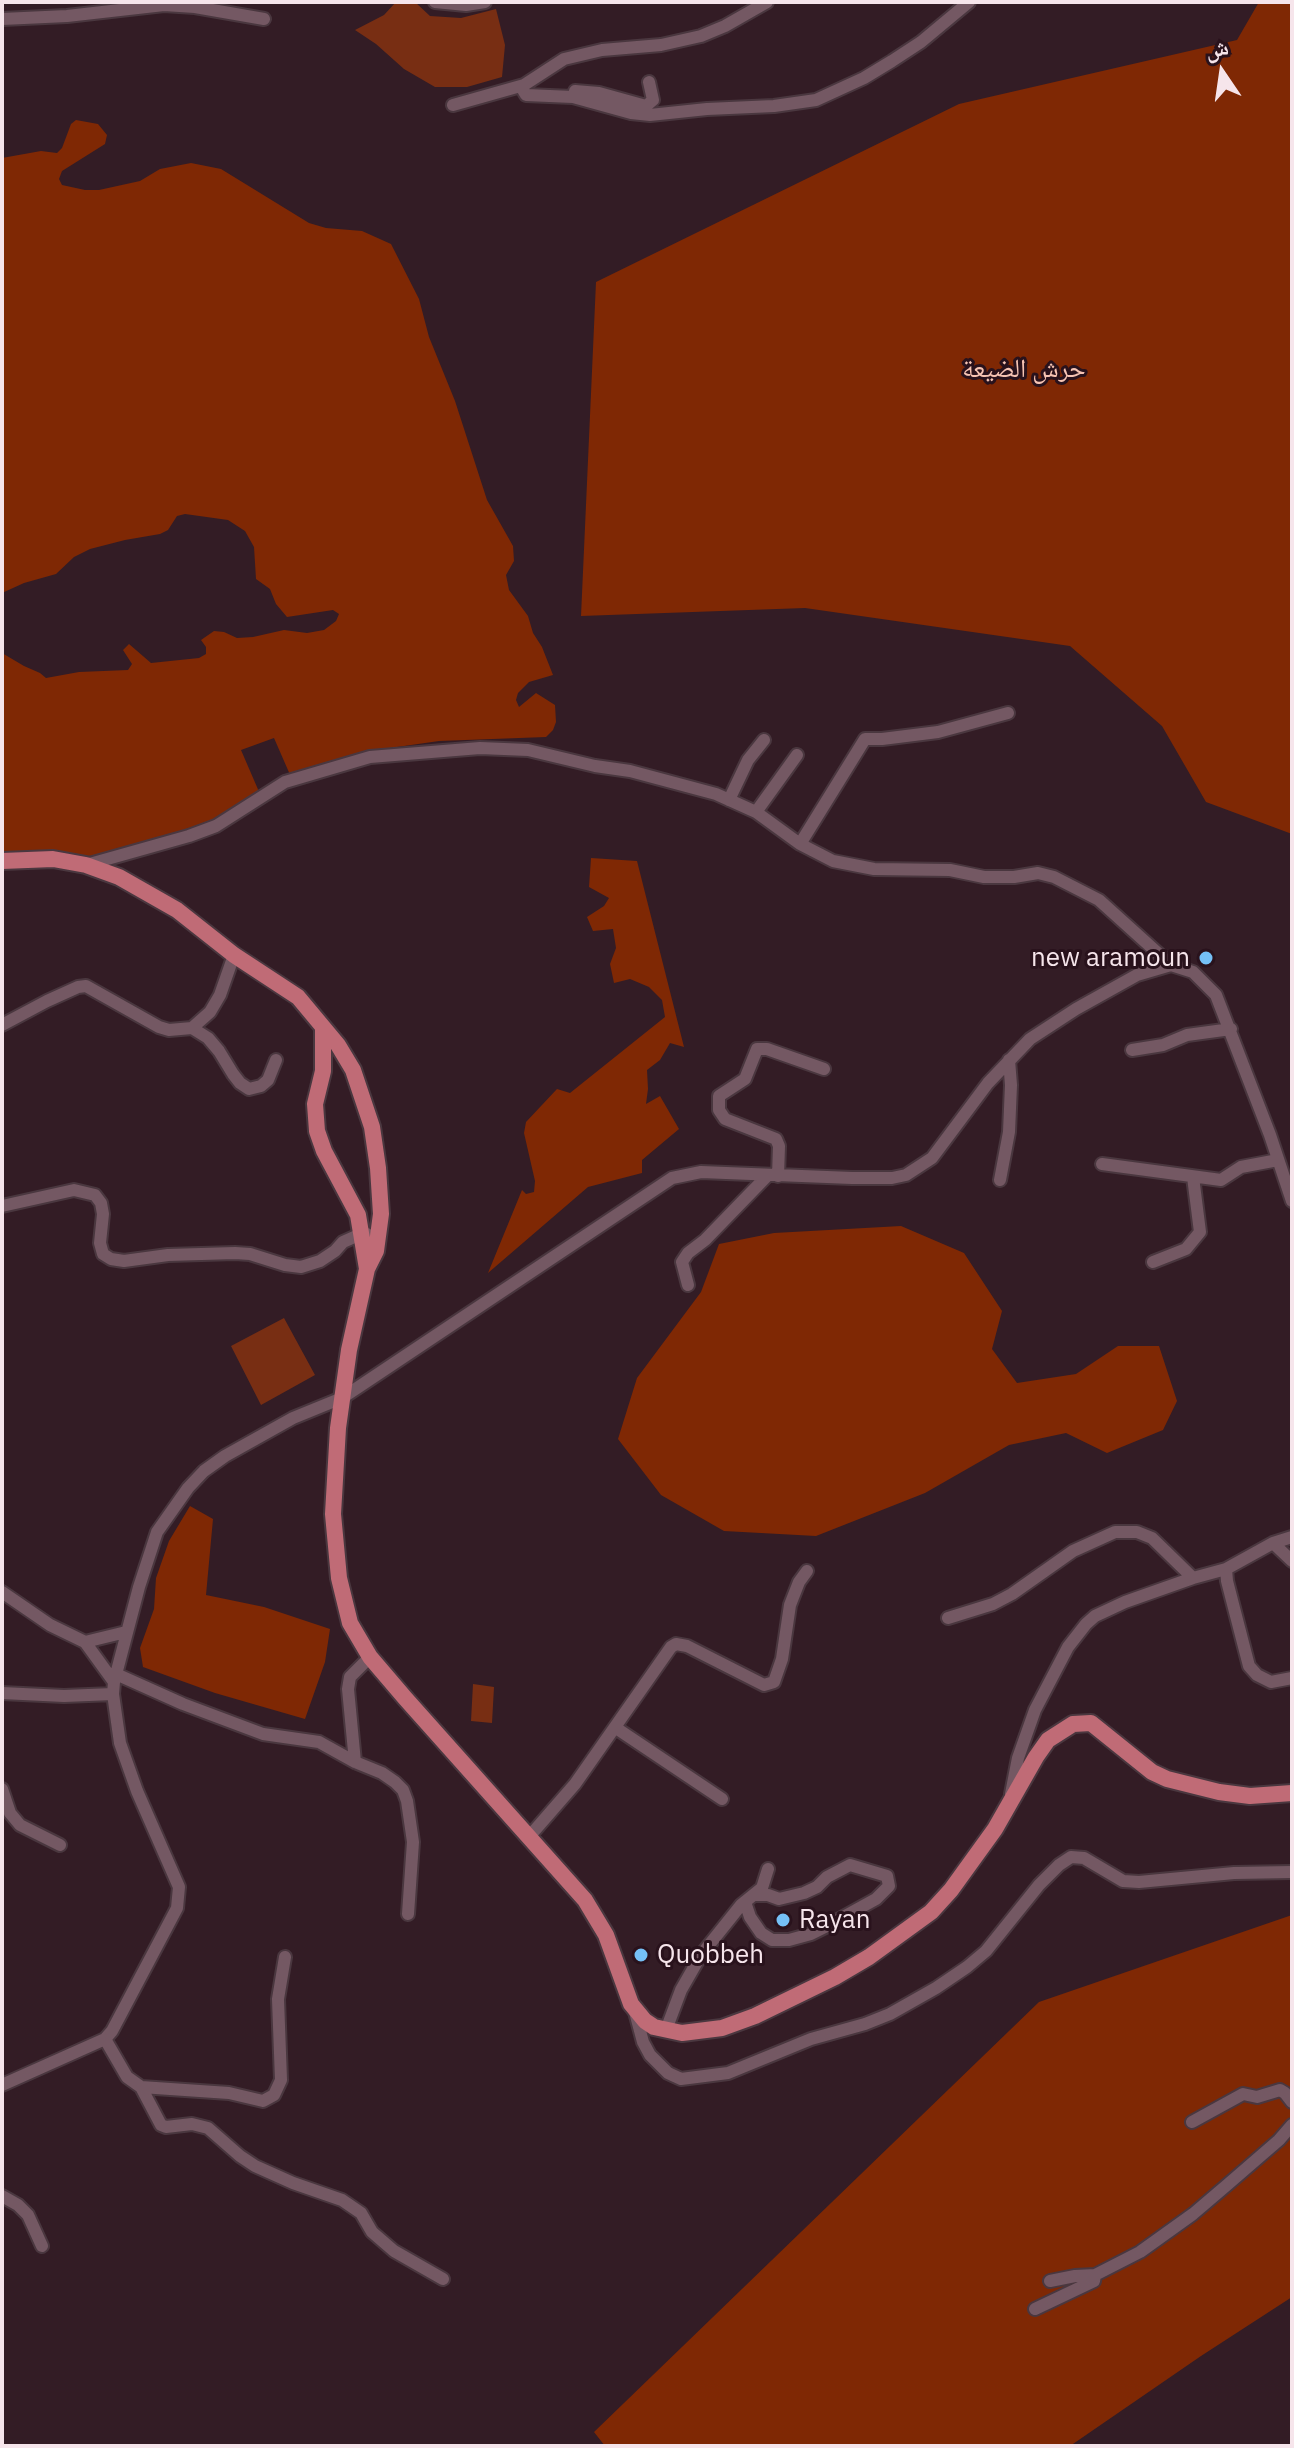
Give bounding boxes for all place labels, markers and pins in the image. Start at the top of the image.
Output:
place label: new aramoun [1031,942,1190,974]
marker: new aramoun [1197,949,1215,967]
place label: Rayan [799,1904,870,1936]
marker: Rayan [774,1911,792,1929]
place label: Quobbeh [657,1939,764,1971]
marker: Quobbeh [632,1946,650,1964]

